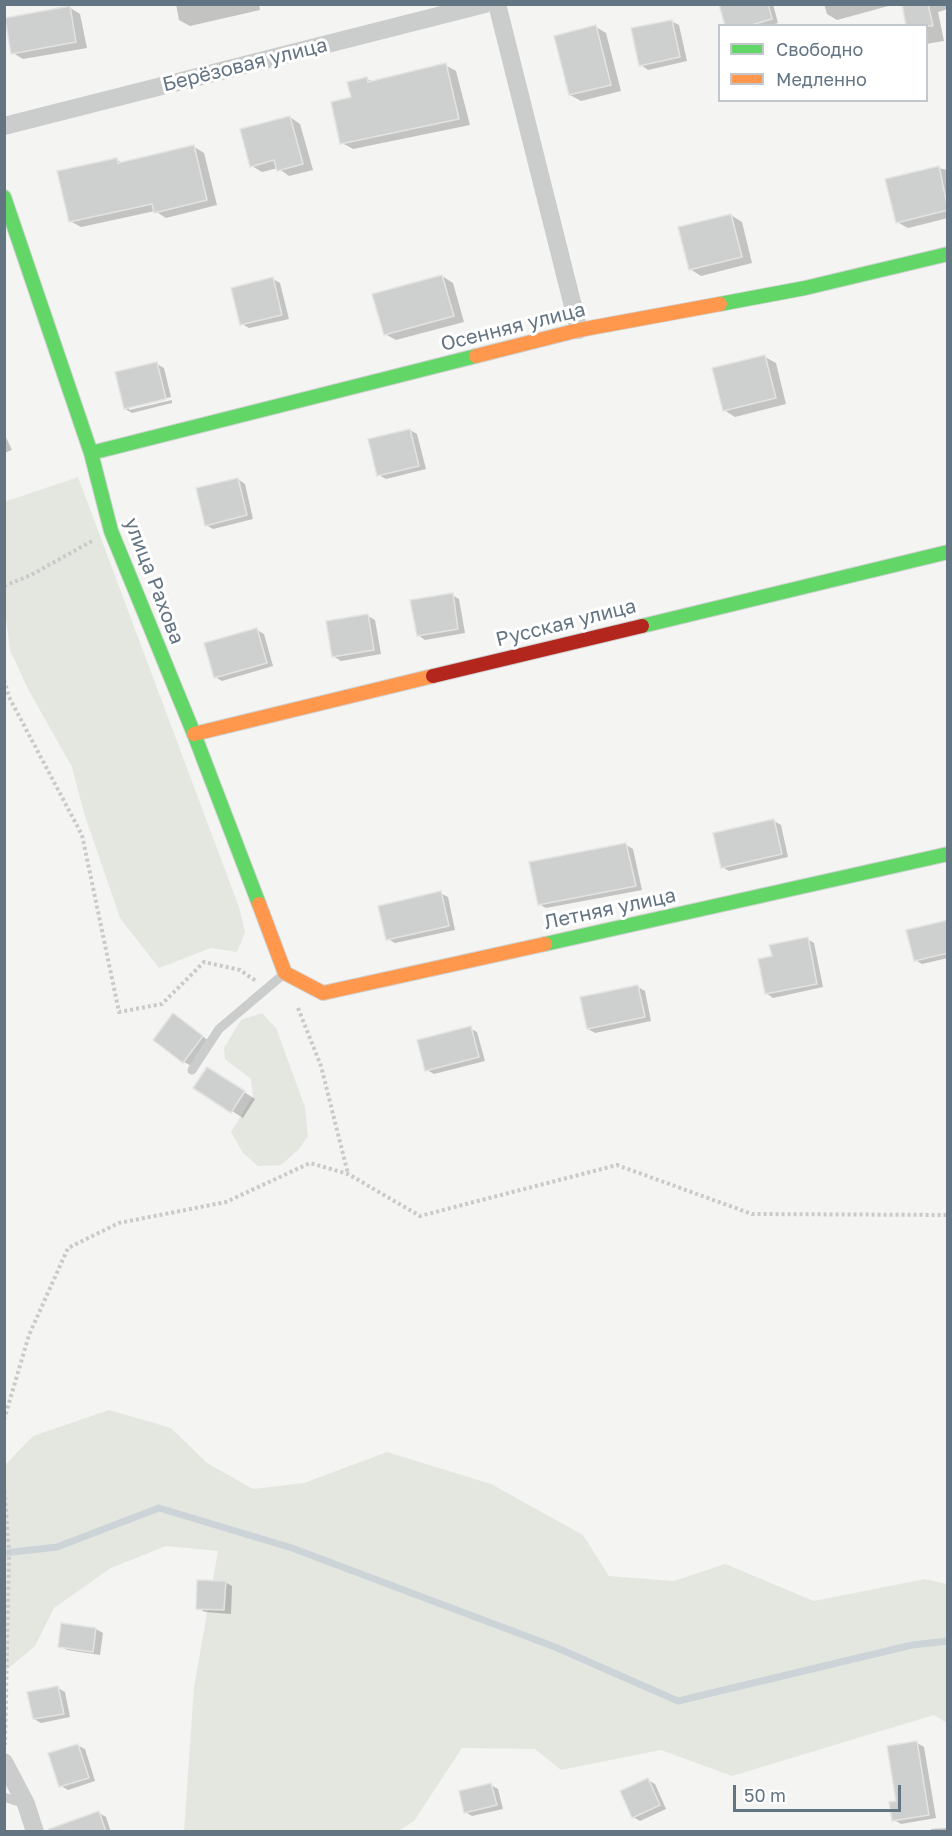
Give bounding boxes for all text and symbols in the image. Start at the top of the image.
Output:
legend [718,24,928,102]
street label: Берёзовая улица [160,33,330,97]
text: Свободно [776,38,863,60]
text: Медленно [776,68,867,90]
street label: Осенняя улица [438,297,588,357]
street label: улица Рахова [119,515,189,647]
street label: Русская улица [493,594,639,652]
street label: Летняя улица [542,883,678,935]
scale bar [736,1773,904,1811]
text: 50 m [744,1784,786,1806]

